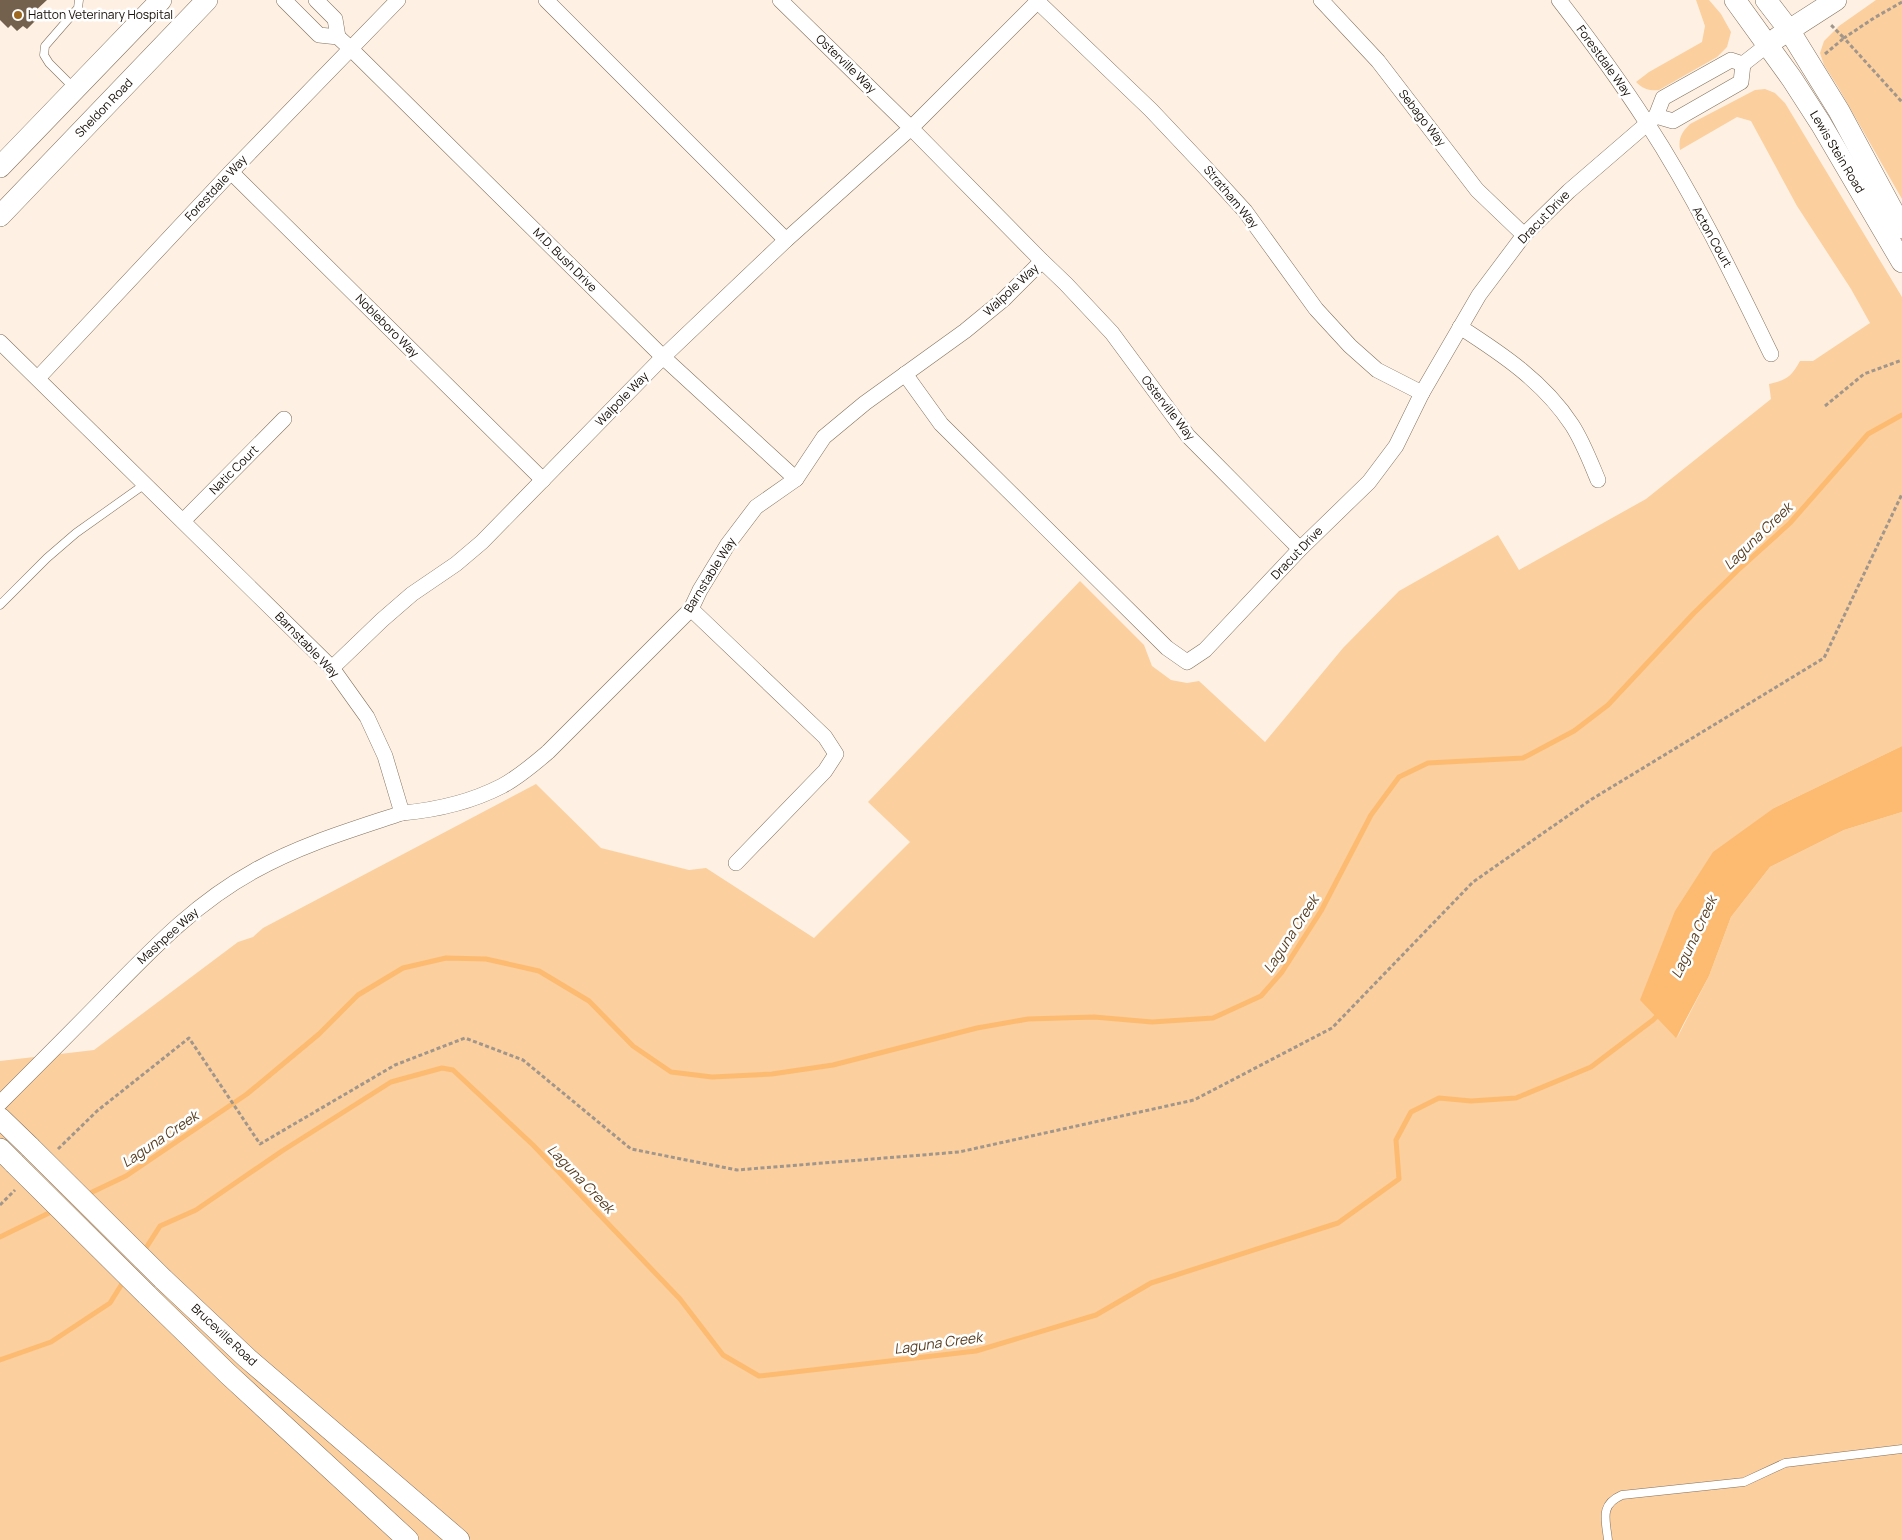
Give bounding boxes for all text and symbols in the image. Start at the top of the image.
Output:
place label: Hatton Veterinary Hospital [28,6,173,23]
marker: Hatton Veterinary Hospital [12,9,24,21]
street label: Forestdale Way [1573,22,1636,100]
street label: Osterville Way [812,30,881,97]
street label: Sheldon Road [71,74,136,141]
street label: Sebago Way [1395,86,1450,150]
street label: Lewis Stein Road [1806,107,1869,196]
street label: Forestdale Way [181,151,251,224]
street label: Stratham Way [1200,162,1263,232]
street label: Dracut Drive [1514,186,1573,247]
street label: Acton Court [1689,203,1736,271]
street label: M.D. Bush Drive [530,224,601,295]
street label: Walpole Way [979,259,1043,320]
street label: Nobleboro Way [352,290,423,362]
street label: Walpole Way [591,367,652,430]
street label: Osterville Way [1138,372,1200,444]
street label: Natic Court [205,441,262,498]
water label: Laguna Creek [1719,497,1798,573]
street label: Dracut Drive [1267,522,1326,583]
street label: Barnstable Way [680,533,740,616]
street label: Barnstable Way [271,608,344,682]
water label: Laguna Creek [1258,890,1324,976]
water label: Laguna Creek [1666,891,1722,981]
street label: Mashpee Way [133,903,202,968]
water label: Laguna Creek [118,1105,203,1171]
water label: Laguna Creek [544,1140,620,1219]
street label: Bruceville Road [188,1300,261,1370]
water label: Laguna Creek [893,1327,985,1358]

